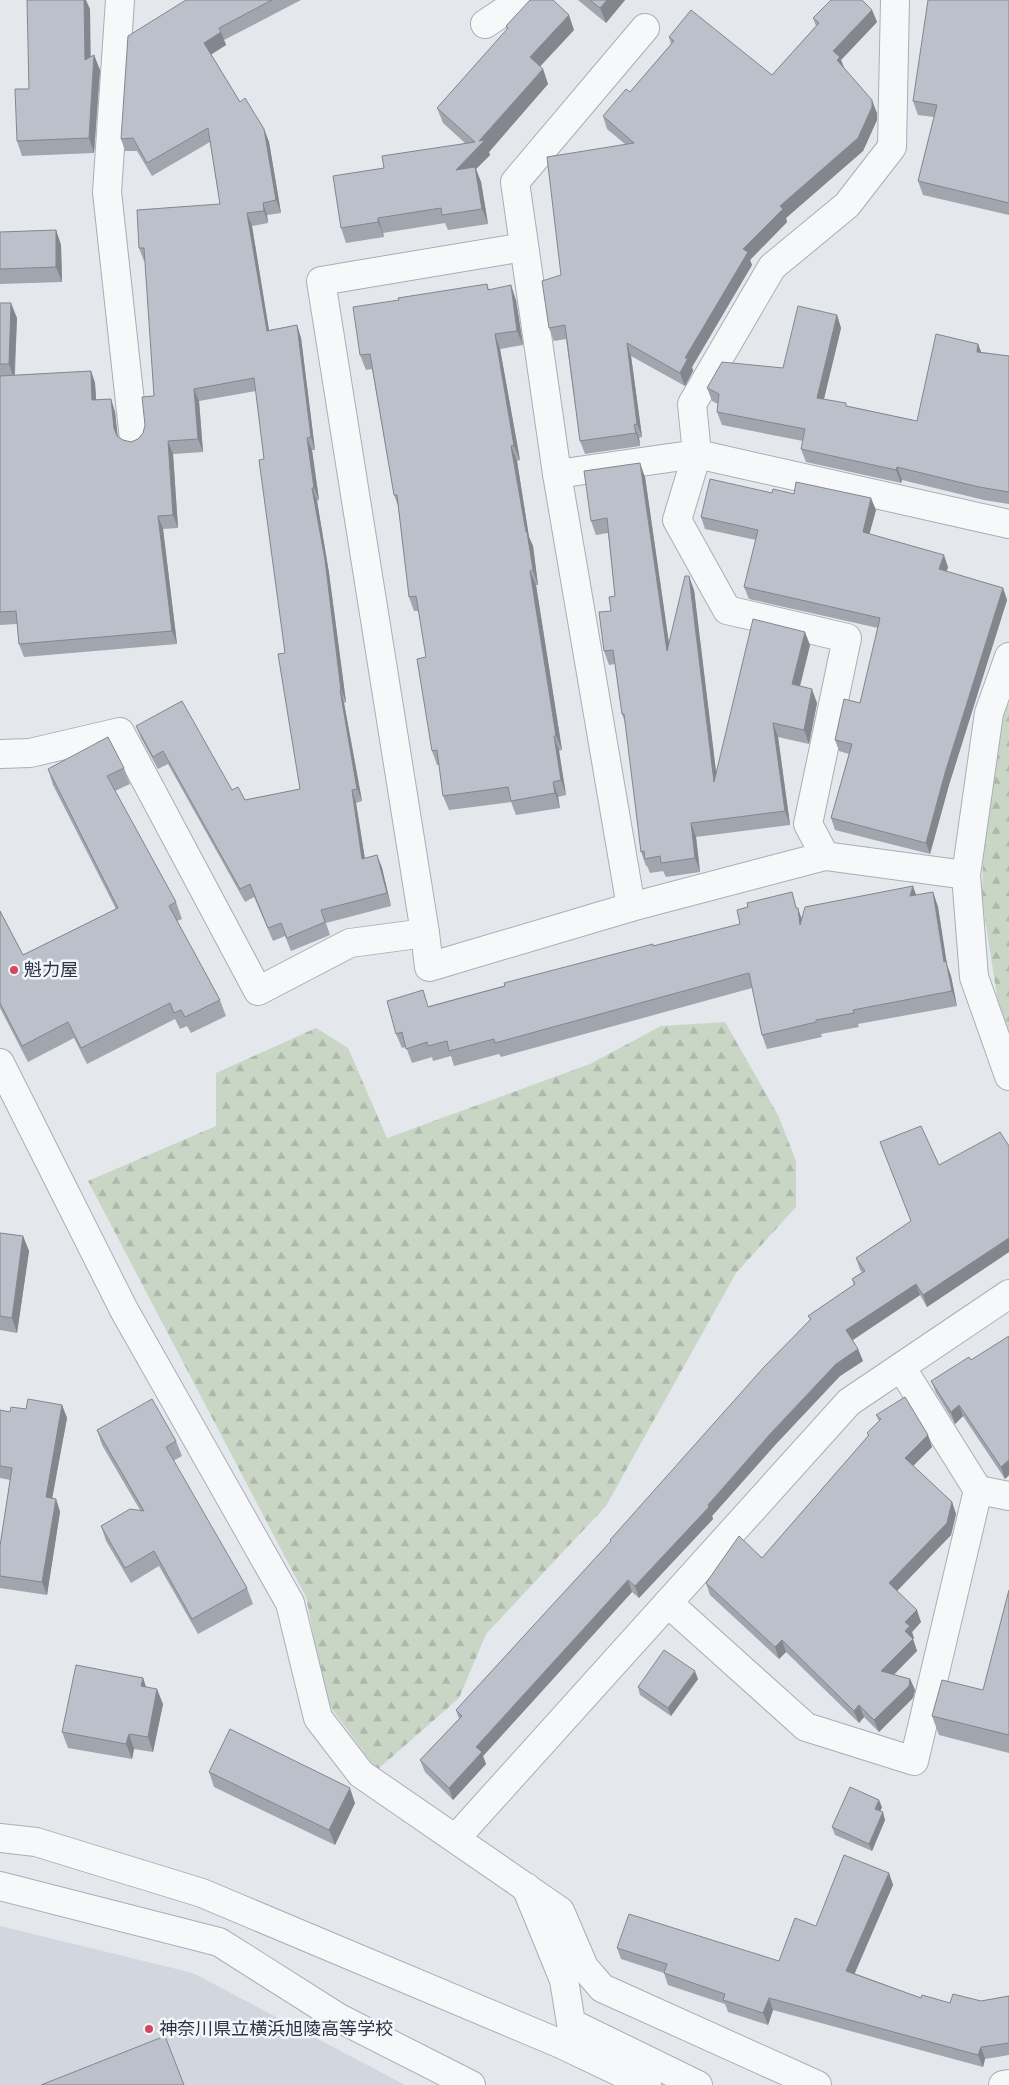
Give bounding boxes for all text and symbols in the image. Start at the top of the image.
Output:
place label: 魁力屋 [24,958,78,980]
marker: 魁力屋 [8,964,20,976]
place label: 神奈川県立横浜旭陵高等学校 [159,2017,393,2039]
marker: 神奈川県立横浜旭陵高等学校 [143,2023,155,2035]

